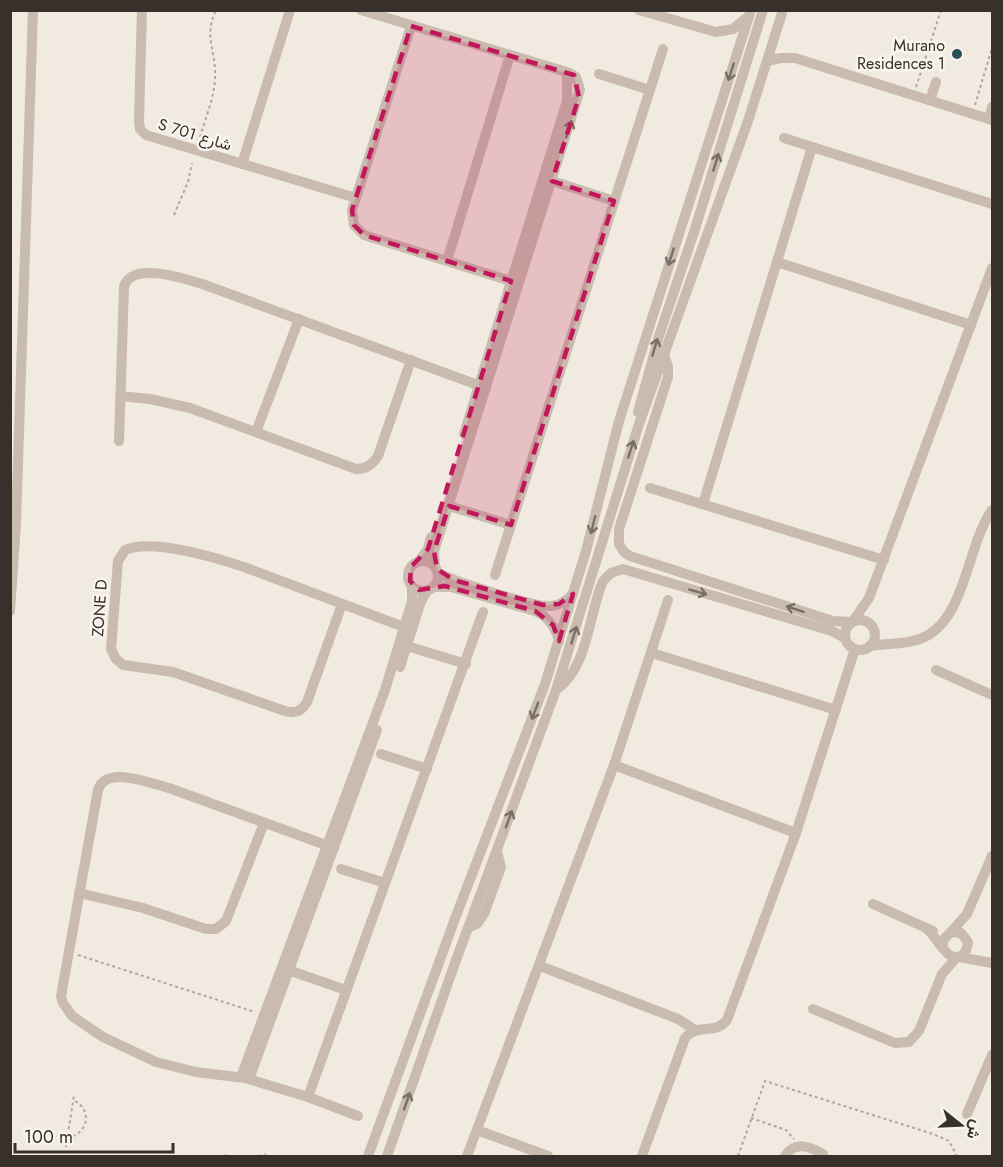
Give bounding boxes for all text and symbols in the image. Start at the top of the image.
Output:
place label: Murano Residences 1 [857,34,945,75]
marker: Murano Residences 1 [950,47,964,61]
one-way arrow [725,62,736,81]
street label: S 701 شارع [155,112,234,157]
one-way arrow [564,120,575,139]
one-way arrow [711,153,722,172]
one-way arrow [665,247,676,266]
one-way arrow [650,338,661,357]
one-way arrow [626,440,637,459]
one-way arrow [586,515,598,534]
street label: ZONE D [86,578,113,637]
one-way arrow [688,587,707,598]
one-way arrow [786,603,805,614]
one-way arrow [569,626,580,645]
one-way arrow [528,701,539,720]
one-way arrow [505,811,516,829]
one-way arrow [402,1092,413,1111]
north arrow [931,1095,991,1155]
scale bar [15,1116,172,1154]
text: ش [961,1117,989,1142]
text: 100 m [24,1124,73,1150]

